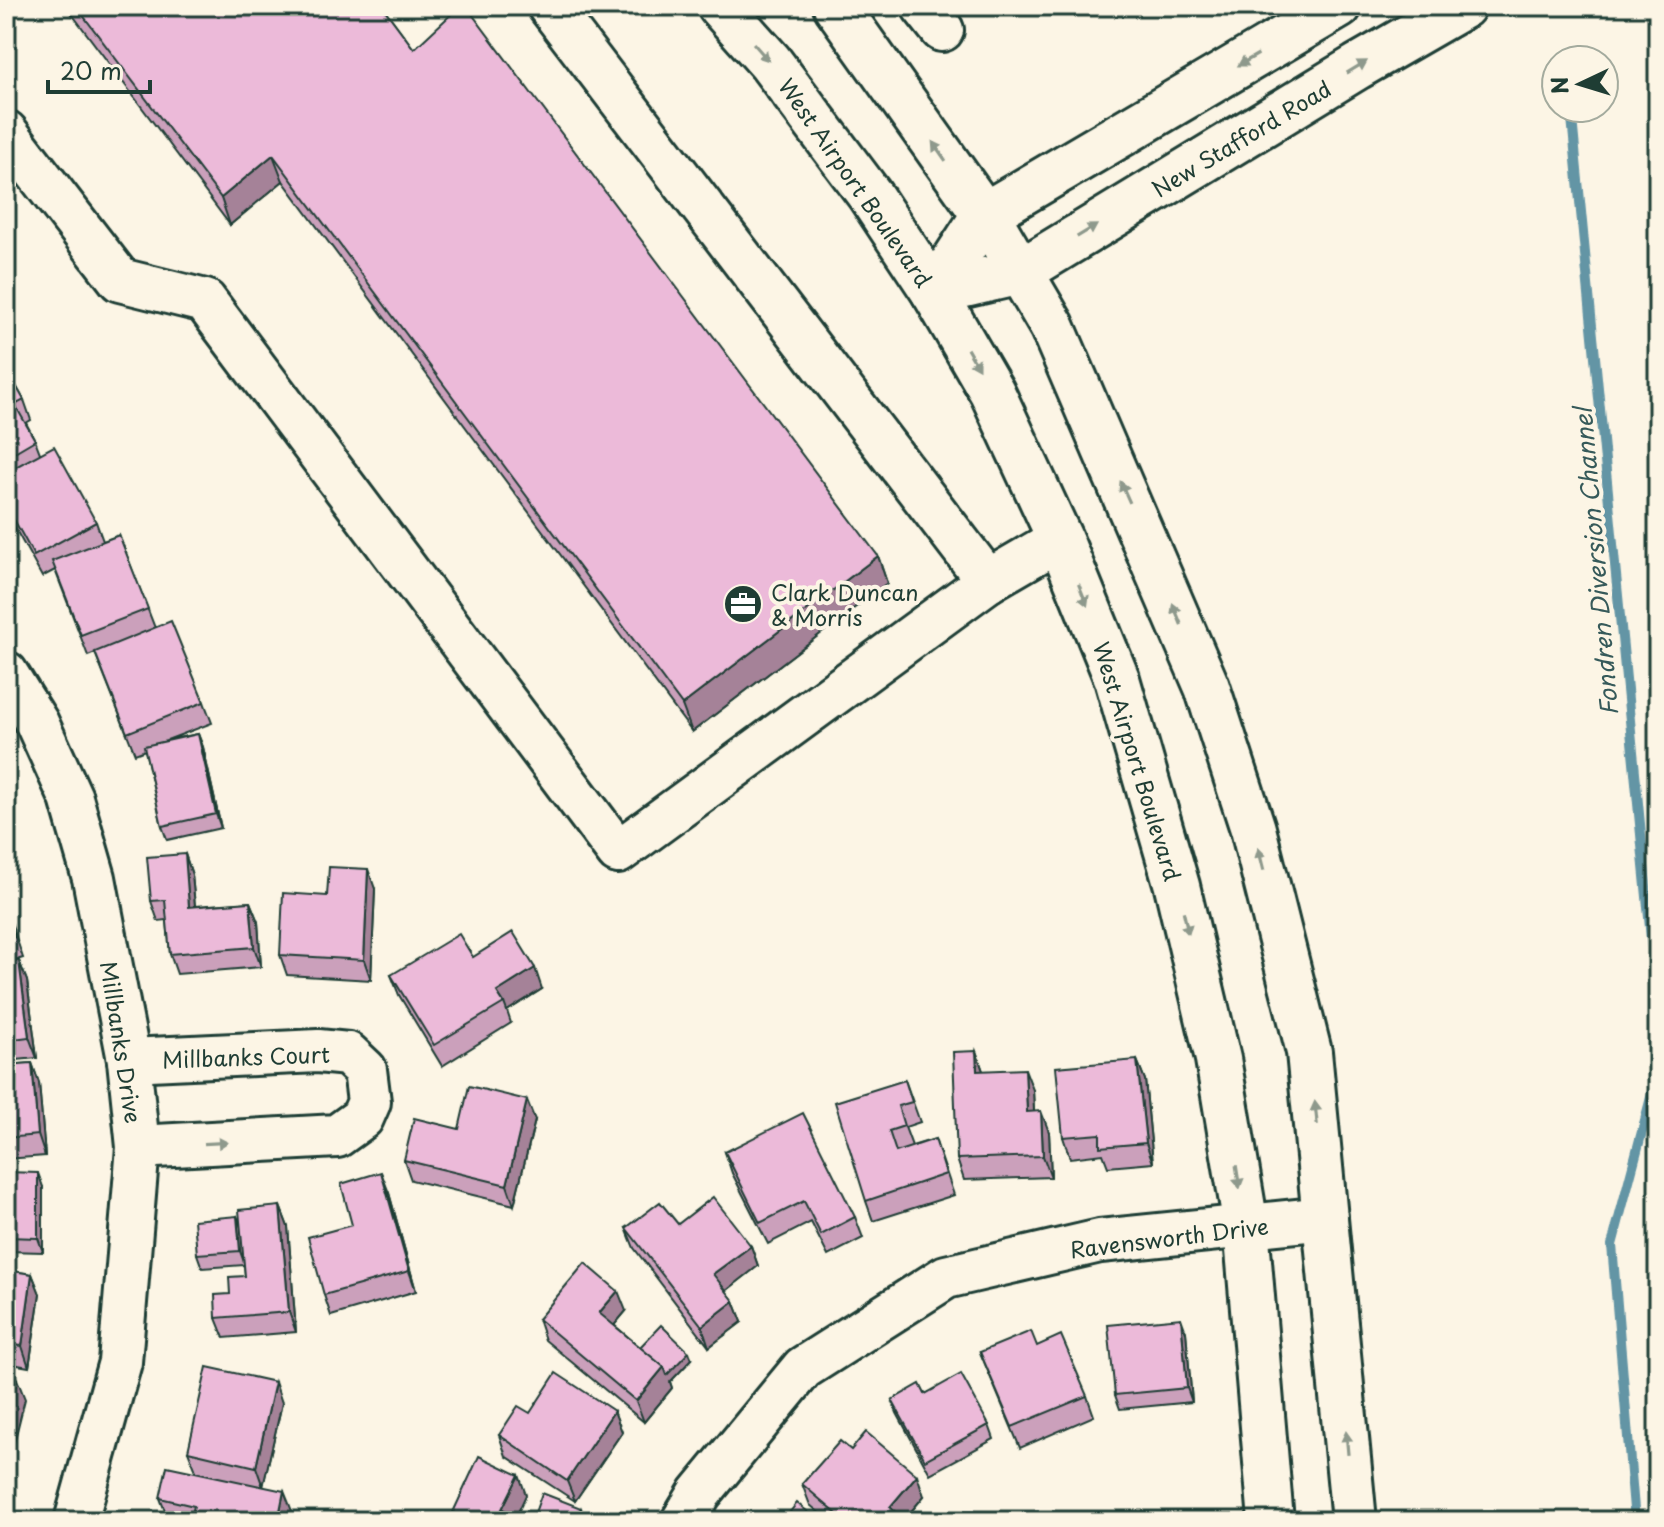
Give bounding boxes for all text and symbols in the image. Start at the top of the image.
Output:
one-way arrow [751,42,769,61]
scale bar [48,44,150,94]
north arrow [1540,44,1620,124]
text: 20 m [60,52,122,88]
one-way arrow [1237,52,1259,66]
one-way arrow [1346,60,1368,74]
street label: West Airport Boulevard [771,71,941,293]
street label: New Stafford Road [1145,71,1337,205]
text: N [1541,76,1576,95]
one-way arrow [931,140,947,162]
one-way arrow [1076,224,1098,238]
one-way arrow [966,348,980,371]
water label: Fondren Diversion Channel [1563,403,1626,718]
one-way arrow [1118,480,1131,504]
place label: Clark Duncan & Morris [771,575,918,633]
office icon: Clark Duncan & Morris [722,583,764,625]
one-way arrow [1076,583,1089,607]
one-way arrow [1170,602,1183,625]
street label: West Airport Boulevard [1086,637,1190,885]
one-way arrow [1254,847,1266,872]
one-way arrow [1180,910,1193,935]
street label: Millbanks Drive [93,959,151,1125]
street label: Millbanks Court [162,1037,330,1075]
one-way arrow [1309,1100,1322,1125]
one-way arrow [204,1136,229,1149]
one-way arrow [1232,1165,1245,1190]
street label: Ravensworth Drive [1068,1208,1270,1266]
one-way arrow [1340,1430,1353,1455]

